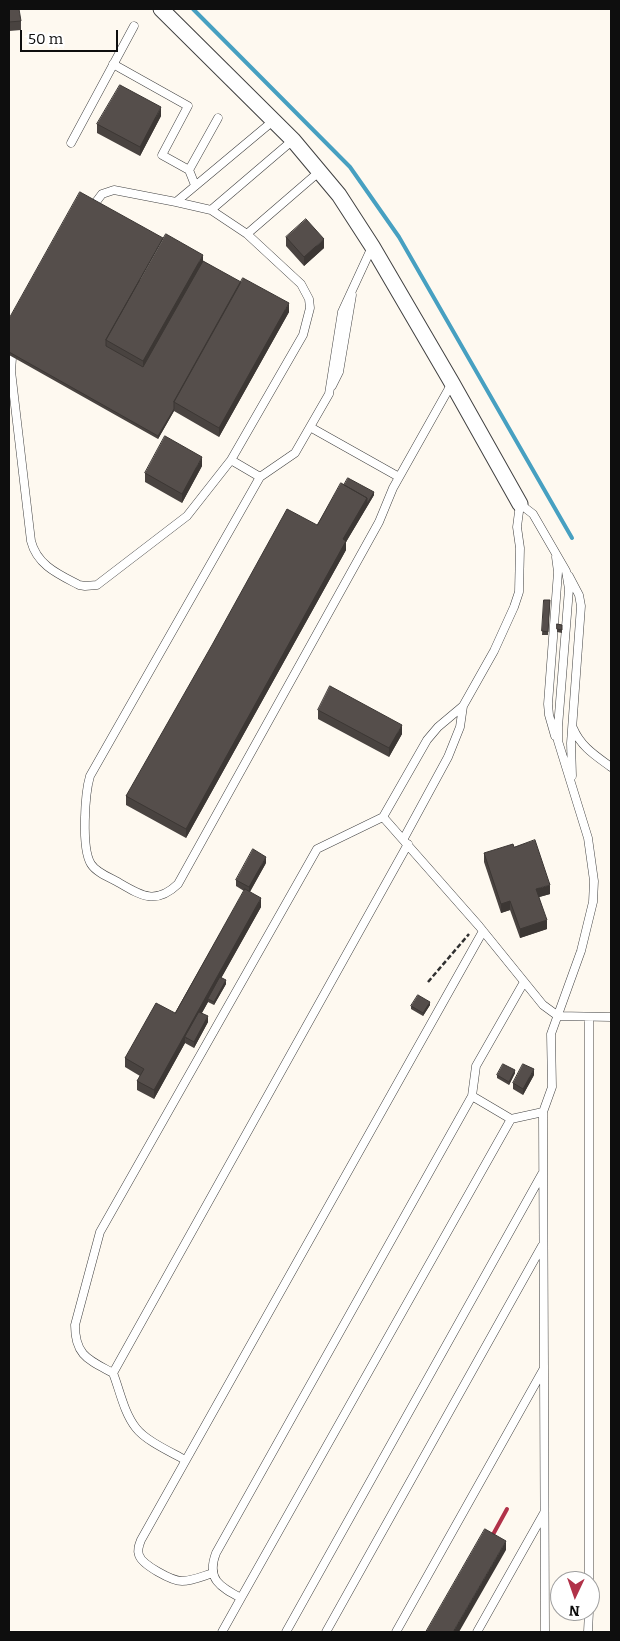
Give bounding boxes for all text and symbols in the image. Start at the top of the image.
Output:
scale bar [22,20,120,52]
text: 50 m [28,30,63,48]
north arrow [550,1571,600,1621]
text: N [568,1602,580,1619]

